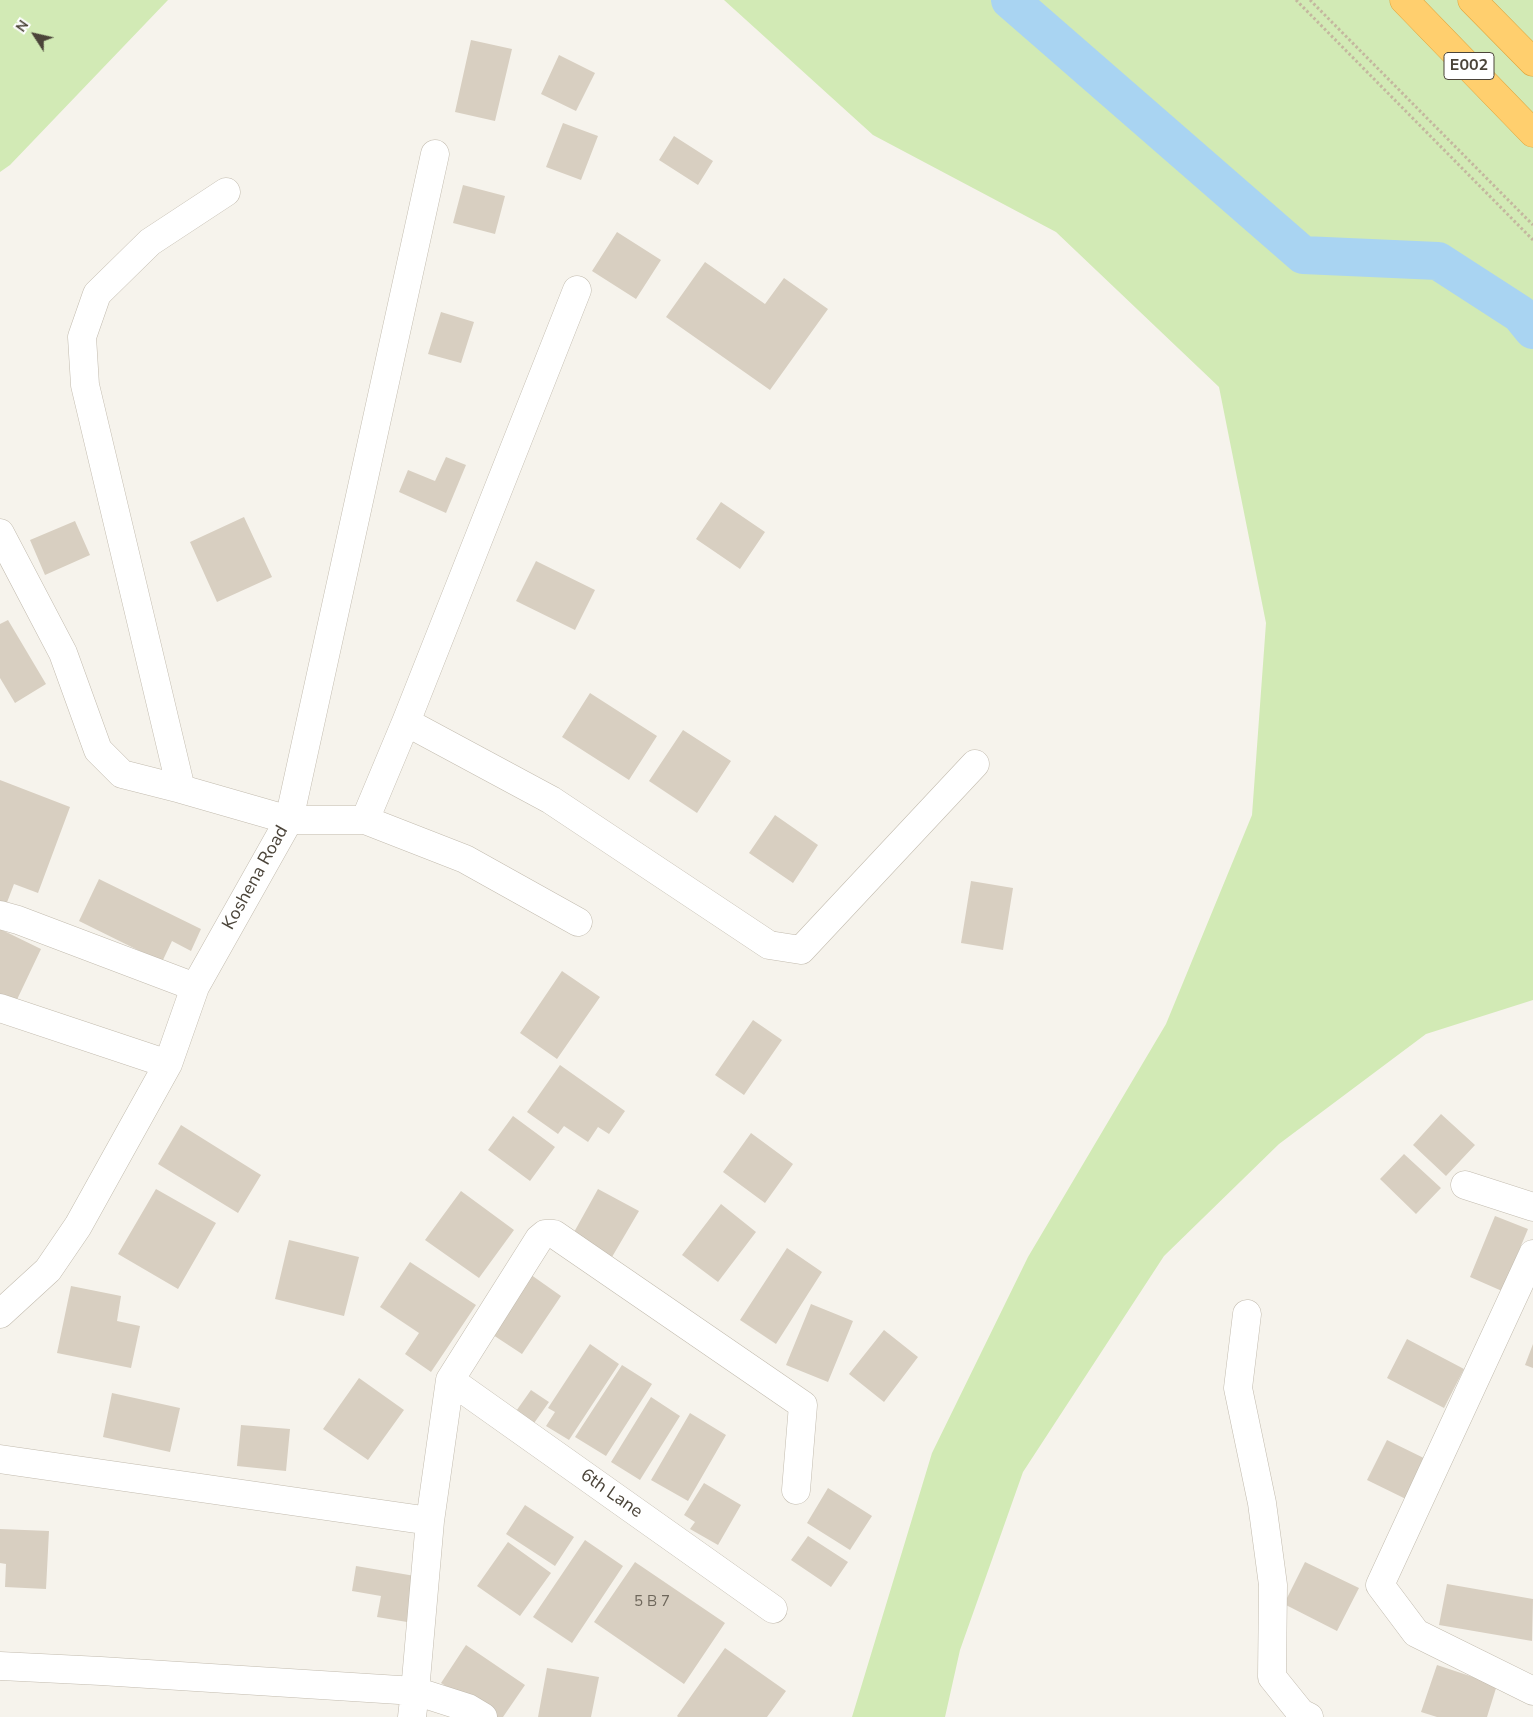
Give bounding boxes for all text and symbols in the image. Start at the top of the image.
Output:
north arrow [10,10,60,60]
text: N [12,16,33,36]
road number: E002 [1444,52,1494,80]
street label: Koshena Road [218,822,294,934]
street label: 6th Lane [576,1465,646,1523]
house number: 5 B 7 [634,1593,670,1611]

